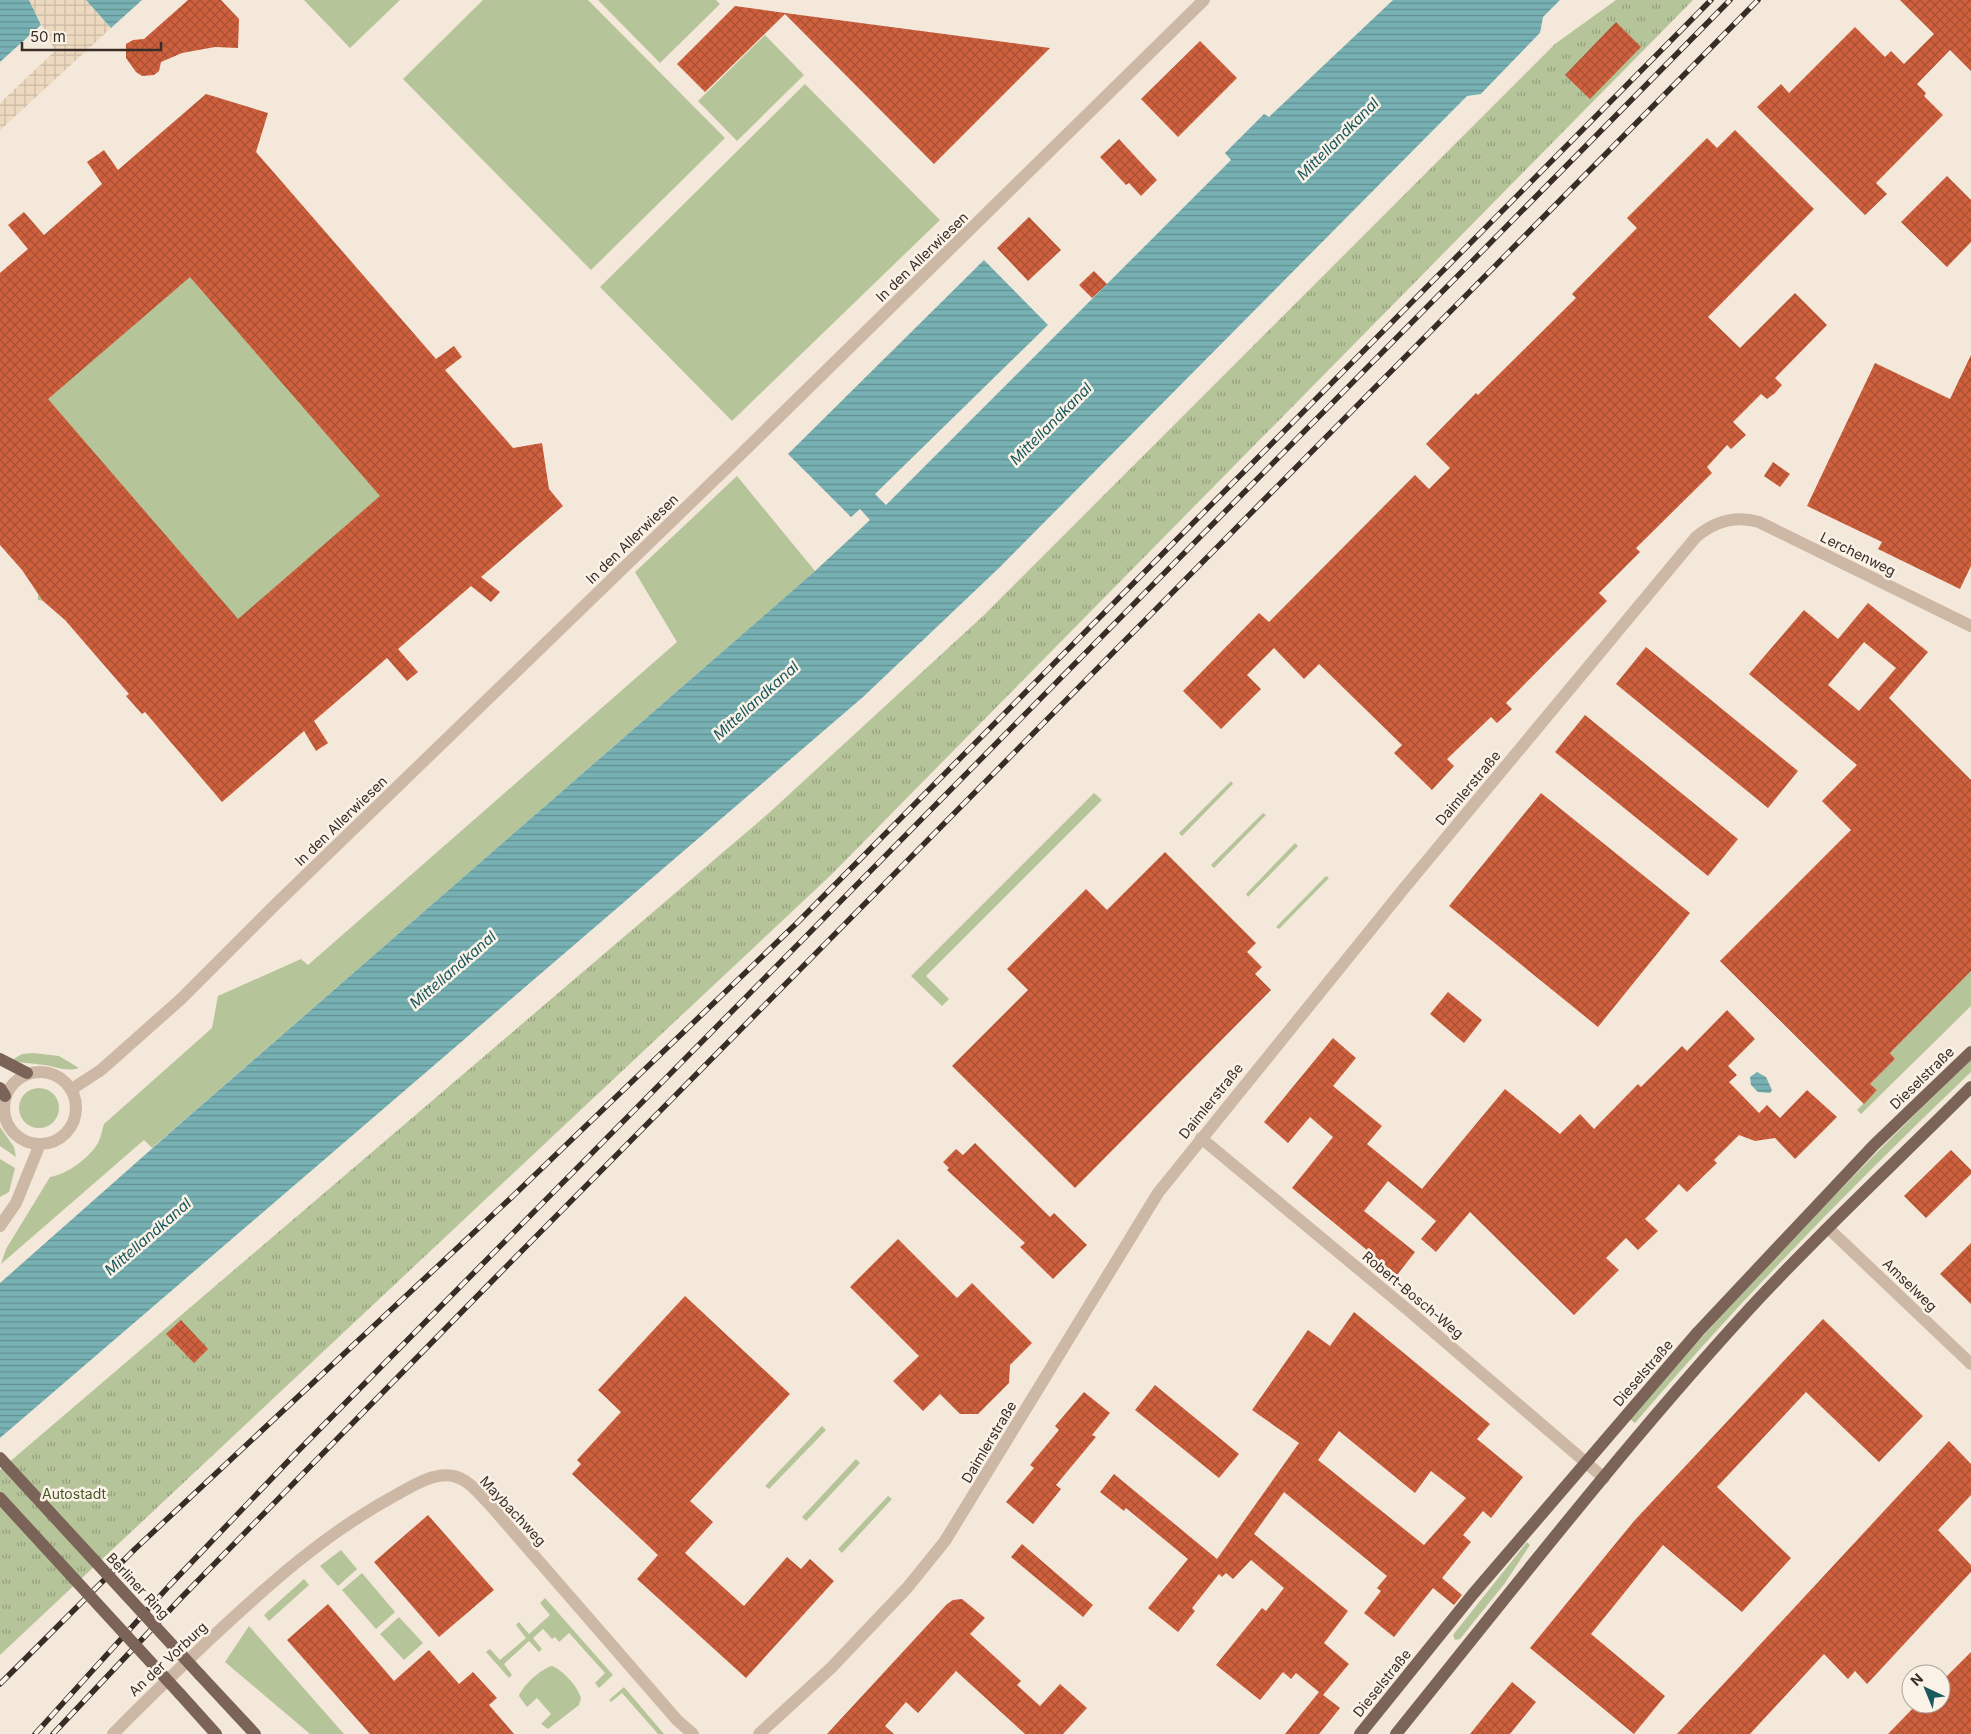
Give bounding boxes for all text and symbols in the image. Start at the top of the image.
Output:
scale bar [22,20,161,52]
text: 50 m [30,27,66,46]
water label: Mittellandkanal [1293,93,1383,184]
street label: In den Allerwiesen [872,208,971,305]
water label: Mittellandkanal [1006,378,1096,469]
street label: In den Allerwiesen [582,490,681,587]
street label: Lerchenweg [1818,528,1899,579]
water label: Mittellandkanal [709,657,803,744]
street label: Daimlerstraße [1431,747,1504,829]
street label: In den Allerwiesen [291,772,390,869]
water label: Mittellandkanal [405,927,500,1012]
street label: Dieselstraße [1886,1043,1957,1112]
street label: Daimlerstraße [1175,1059,1246,1142]
water label: Mittellandkanal [100,1194,195,1279]
street label: Robert-Bosch-Weg [1359,1247,1467,1342]
street label: Amselweg [1880,1255,1941,1315]
street label: Dieselstraße [1609,1336,1676,1409]
street label: Daimlerstraße [958,1398,1020,1486]
street label: Maybachweg [477,1472,550,1549]
park label: Autostadt [42,1485,106,1502]
street label: Berliner Ring [103,1549,173,1622]
street label: An der Vorburg [125,1618,210,1699]
street label: Dieselstraße [1349,1645,1414,1720]
north arrow [1901,1664,1951,1714]
text: N [1907,1669,1926,1689]

